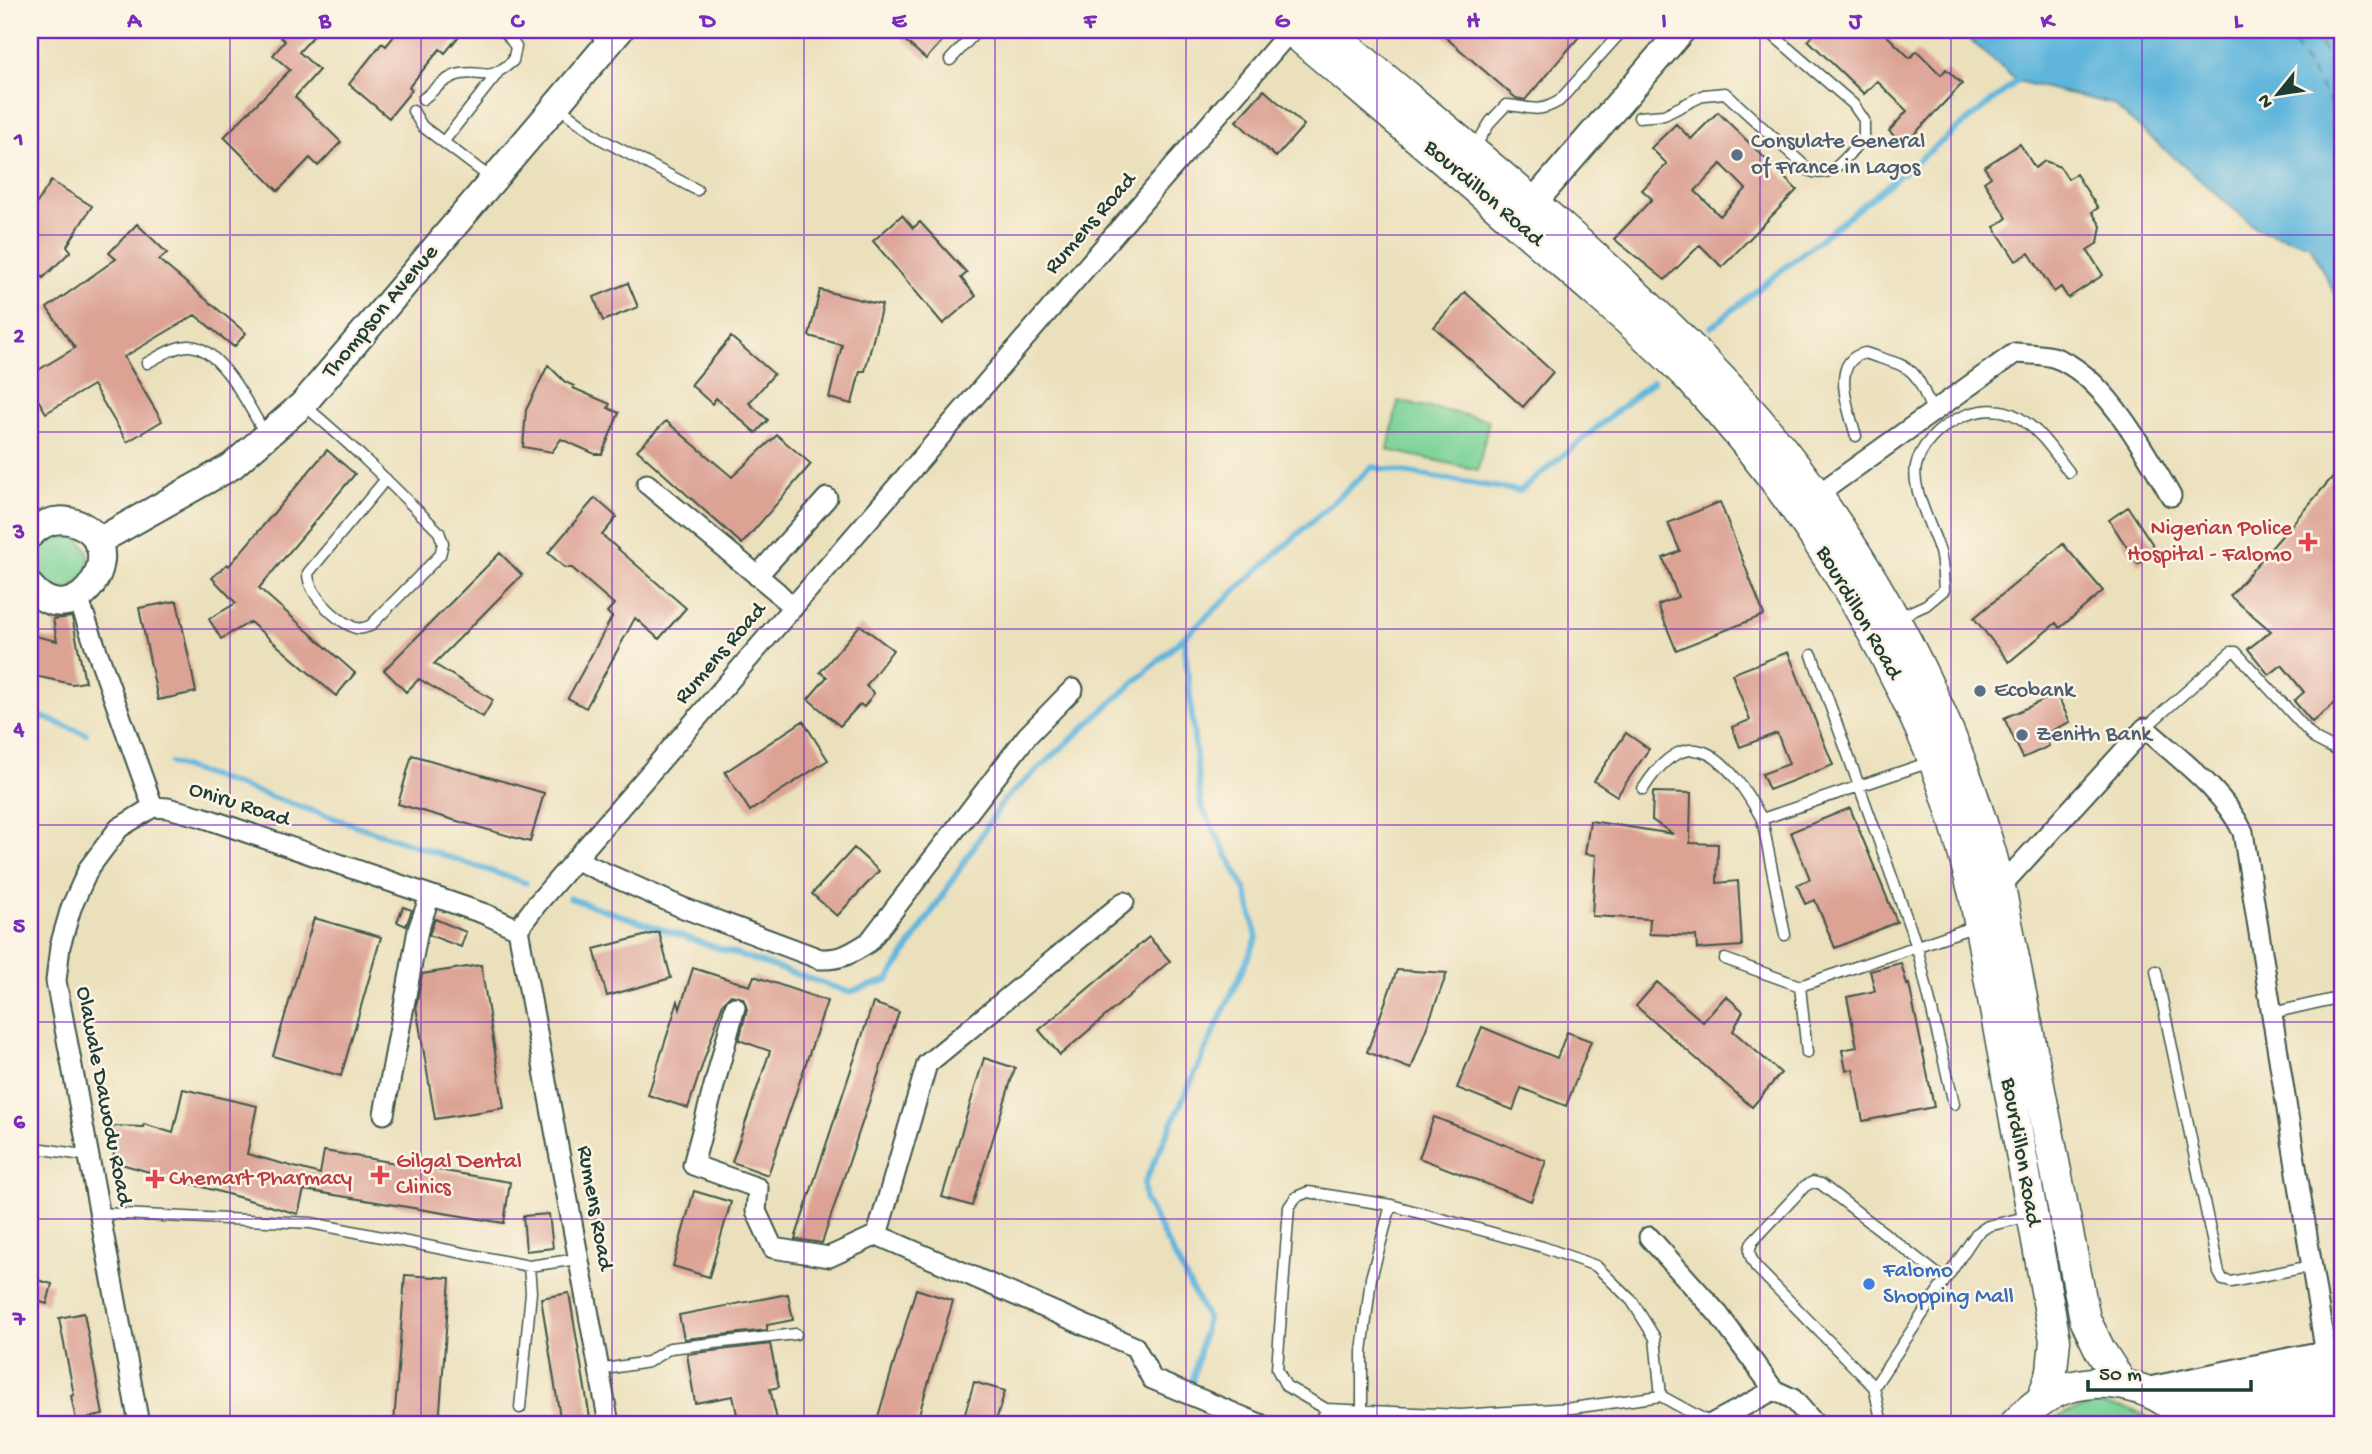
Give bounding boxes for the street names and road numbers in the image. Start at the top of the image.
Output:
street label: Bourdillon Road [1417,134,1550,254]
street label: Rumens Road [1039,166,1144,280]
street label: Thompson Avenue [316,239,446,386]
street label: Bourdillon Road [1808,541,1908,686]
street label: Rumens Road [669,596,774,710]
street label: Oniru Road [185,776,294,834]
street label: Olawale Dawodu Road [69,984,138,1209]
street label: Bourdillon Road [1994,1075,2047,1230]
street label: Rumens Road [570,1144,619,1274]

